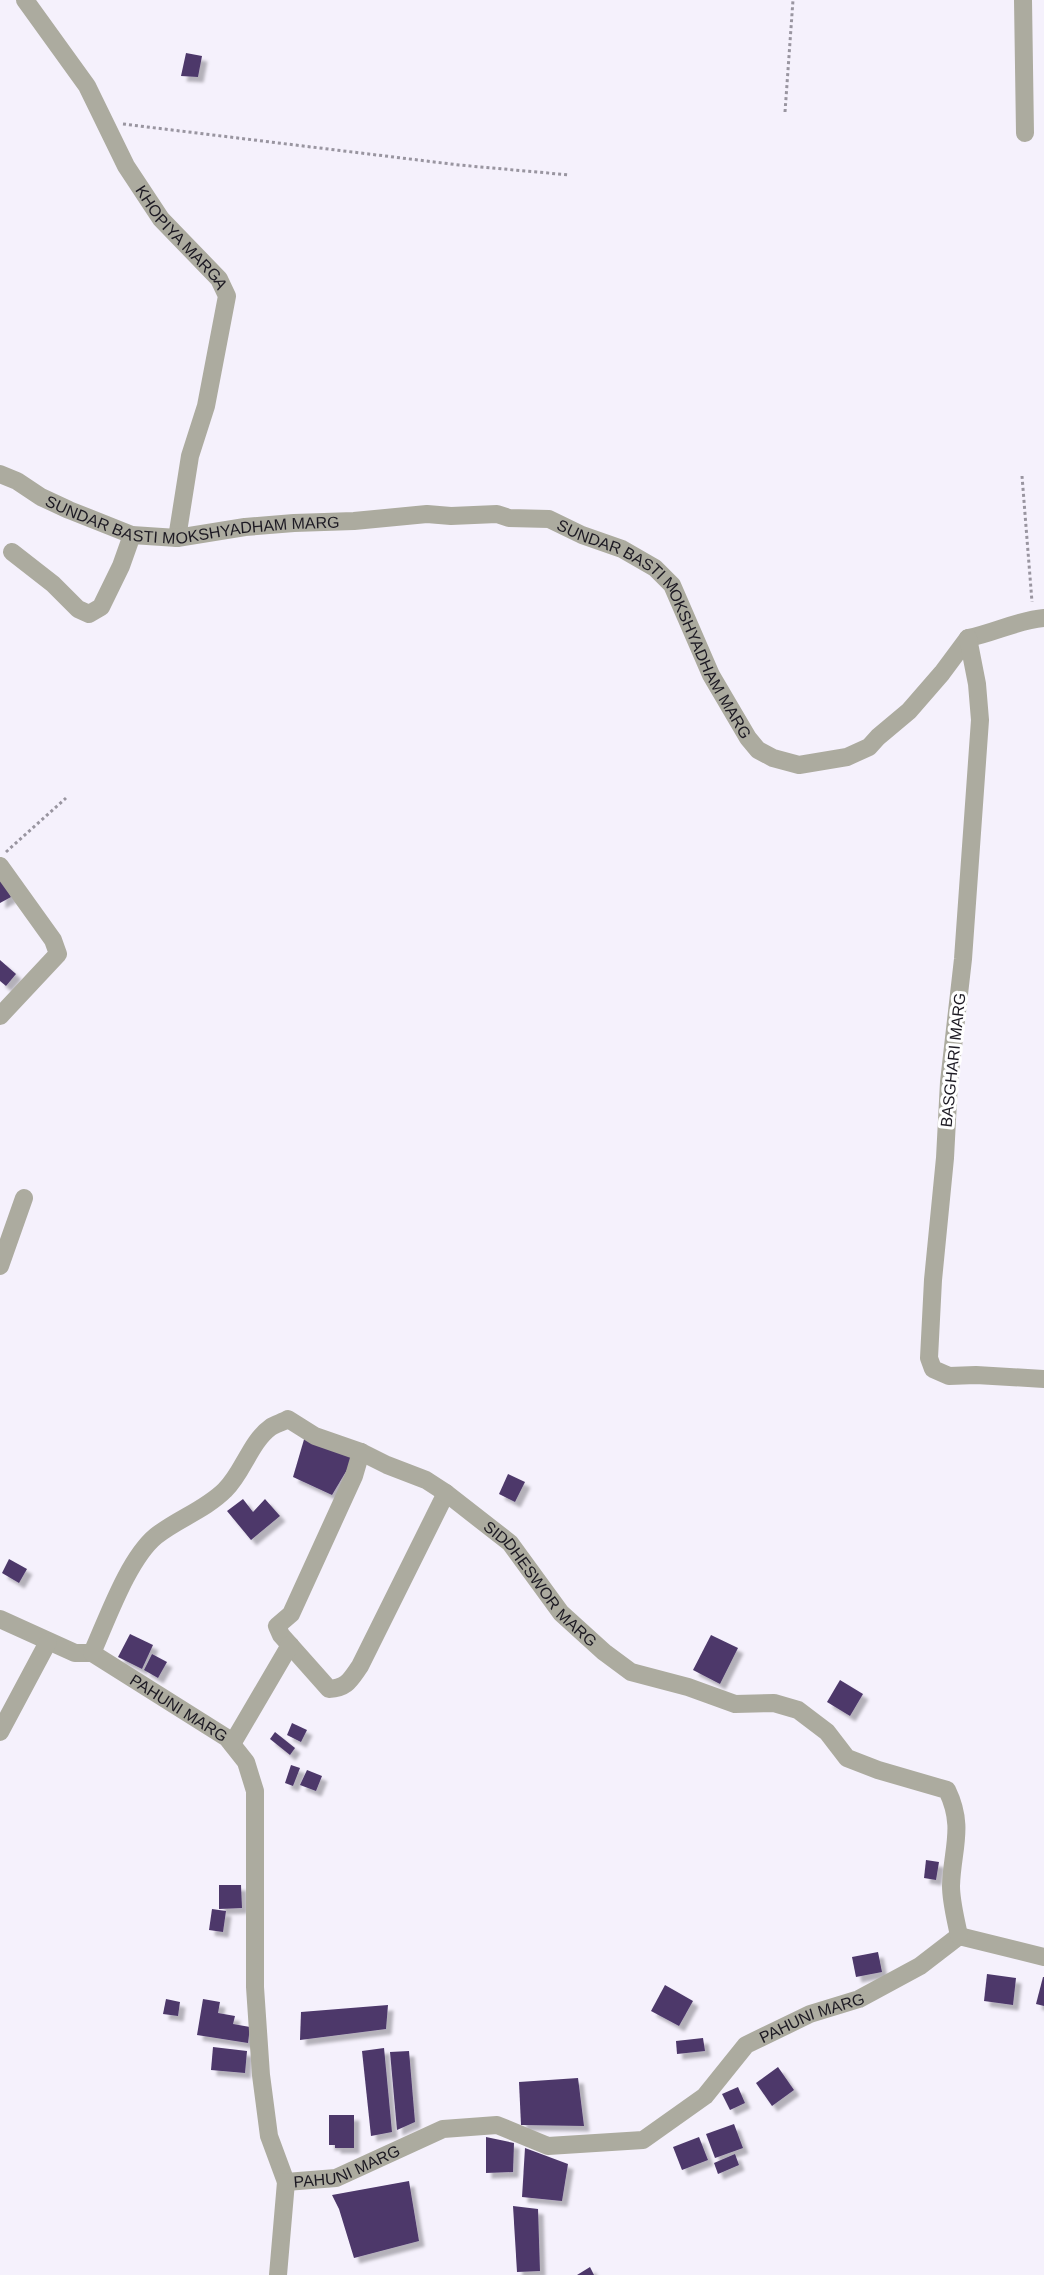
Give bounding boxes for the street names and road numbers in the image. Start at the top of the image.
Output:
street label: KHOPIYA MARGA [133,182,231,292]
street label: SUNDAR BASTI MOKSHYADHAM MARG [43,492,340,547]
street label: SUNDAR BASTI MOKSHYADHAM MARG [554,516,755,742]
street label: BASGHARI MARG [937,992,969,1128]
street label: SIDDHESWOR MARG [481,1517,600,1650]
street label: PAHUNI MARG [127,1671,231,1745]
street label: PAHUNI MARG [756,1989,866,2046]
street label: PAHUNI MARG [293,2141,402,2190]

